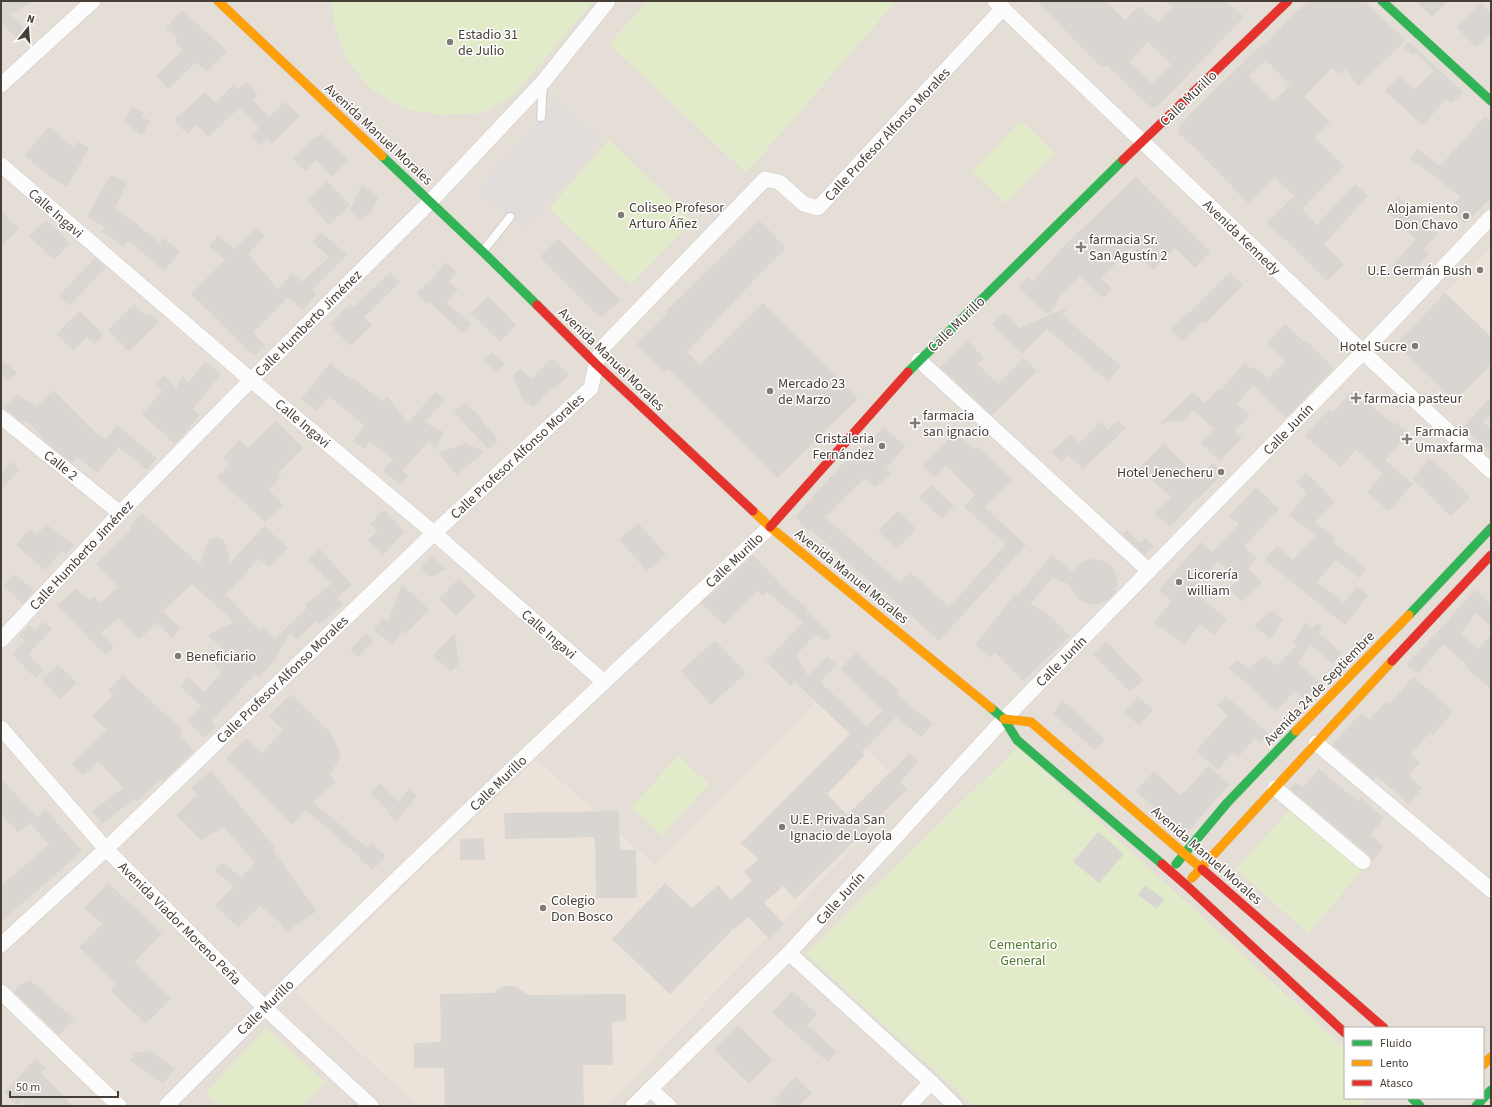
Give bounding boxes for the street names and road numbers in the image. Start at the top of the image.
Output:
street label: Calle Profesor Alfonso Morales [820,63,955,206]
street label: Calle Murillo [1156,66,1222,131]
street label: Avenida Manuel Morales [320,79,437,190]
street label: Calle Ingavi [23,184,87,243]
street label: Avenida Kennedy [1198,195,1285,280]
street label: Calle Humberto Jiménez [251,266,367,382]
street label: Calle Murillo [924,292,990,357]
street label: Avenida Manuel Morales [554,303,669,416]
street label: Calle Profesor Alfonso Morales [446,389,589,524]
street label: Calle Ingavi [270,395,335,453]
street label: Calle Junín [1259,399,1318,460]
street label: Calle 2 [39,446,82,486]
street label: Calle Humberto Jiménez [25,496,138,615]
street label: Avenida Manuel Morales [790,525,913,629]
street label: Calle Murillo [701,529,768,593]
street label: Calle Ingavi [516,605,580,664]
street label: Calle Profesor Alfonso Morales [212,611,353,748]
street label: Avenida 24 de Septiembre [1260,627,1380,750]
street label: Calle Junín [1032,632,1092,692]
street label: Calle Murillo [466,751,532,816]
street label: Avenida Manuel Morales [1146,802,1266,910]
street label: Avenida Viador Moreno Peña [113,858,245,990]
street label: Calle Junín [812,868,870,930]
street label: Calle Murillo [233,975,299,1040]

